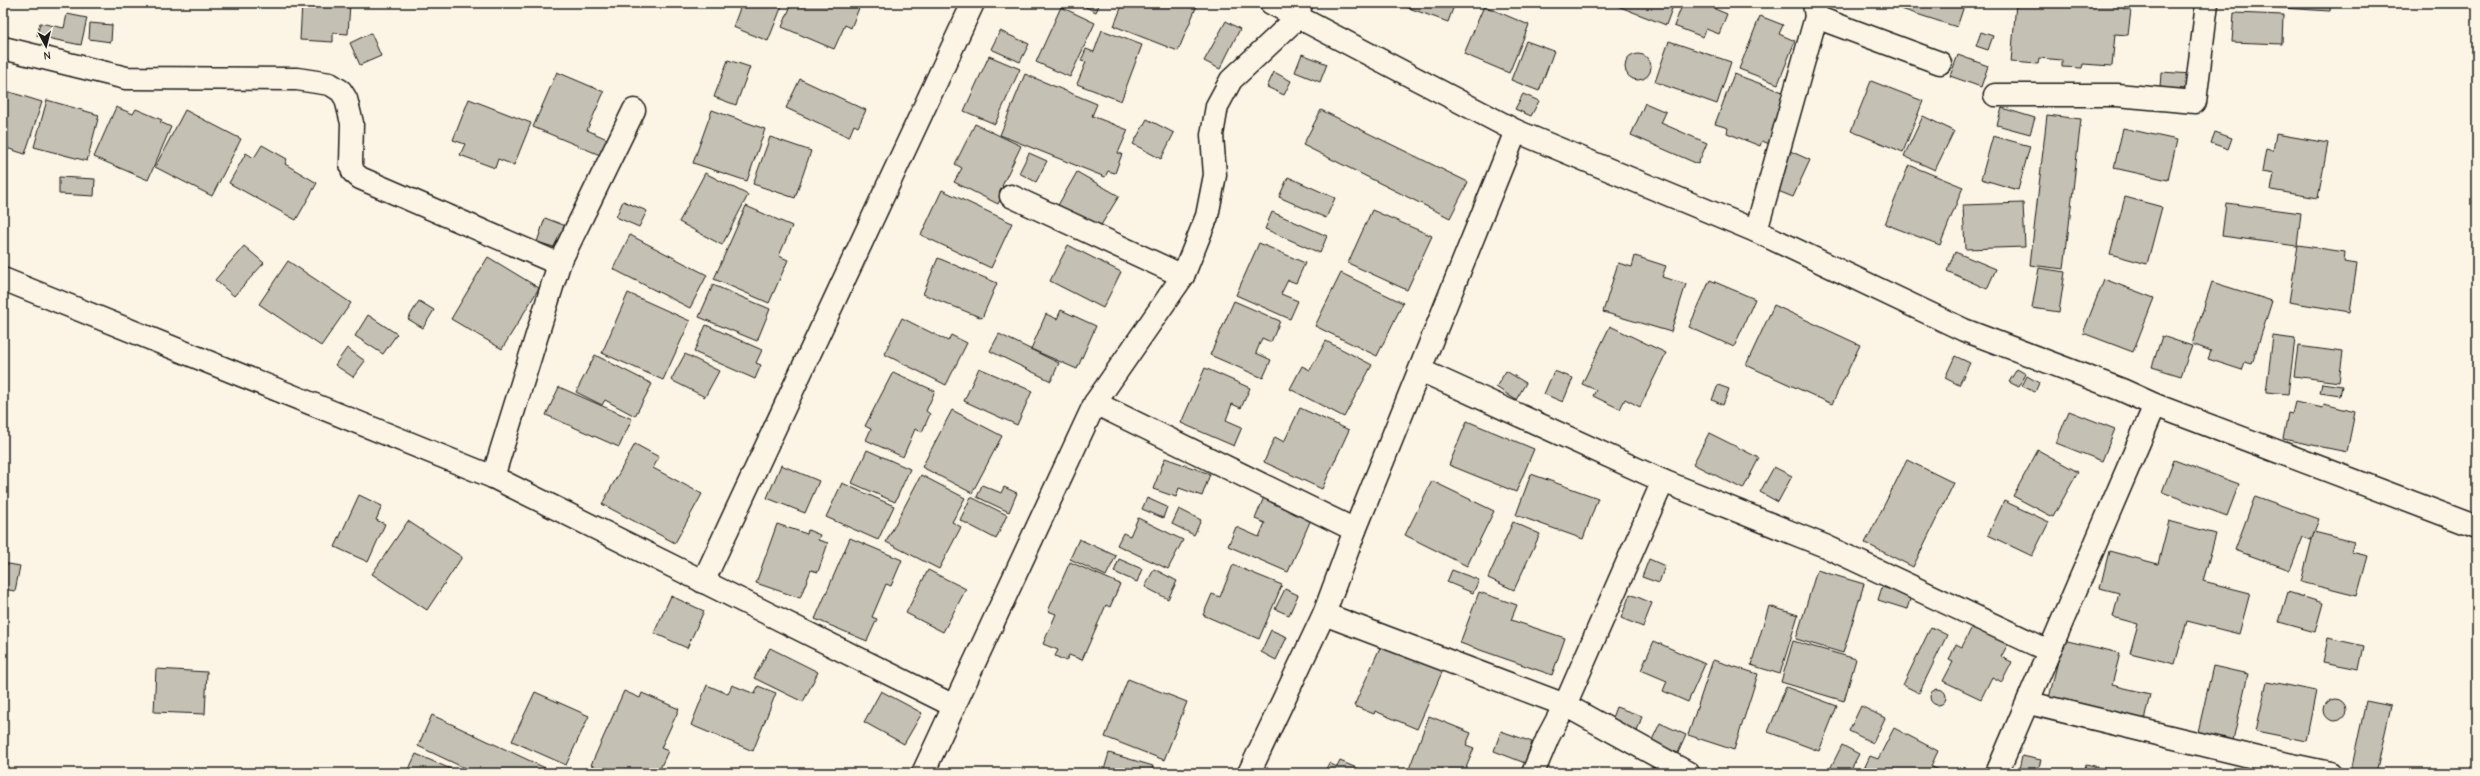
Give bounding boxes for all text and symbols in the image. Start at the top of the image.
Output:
north arrow [26,26,66,66]
text: N [43,49,52,62]

